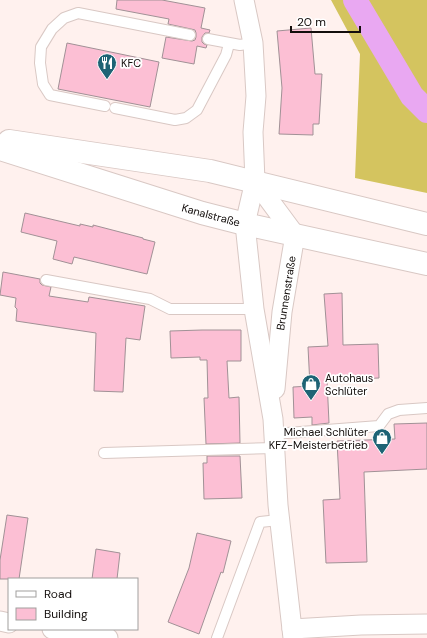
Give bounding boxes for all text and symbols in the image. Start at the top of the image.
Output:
scale bar [291,8,360,34]
text: 20 m [297,14,326,30]
restaurant icon: KFC [96,52,118,80]
place label: KFC [121,56,141,70]
street label: Kanalstraße [180,200,242,230]
street label: Brunnenstraße [273,255,299,331]
place label: Autohaus Schlüter [325,371,373,398]
shop icon: Autohaus Schlüter [300,373,322,401]
place label: Michael Schlüter KFZ-Meisterbetrieb [269,425,368,452]
shop icon: Michael Schlüter KFZ-Meisterbetrieb [371,427,393,455]
legend [8,578,138,630]
text: Road [44,586,72,602]
text: Building [44,606,88,622]

